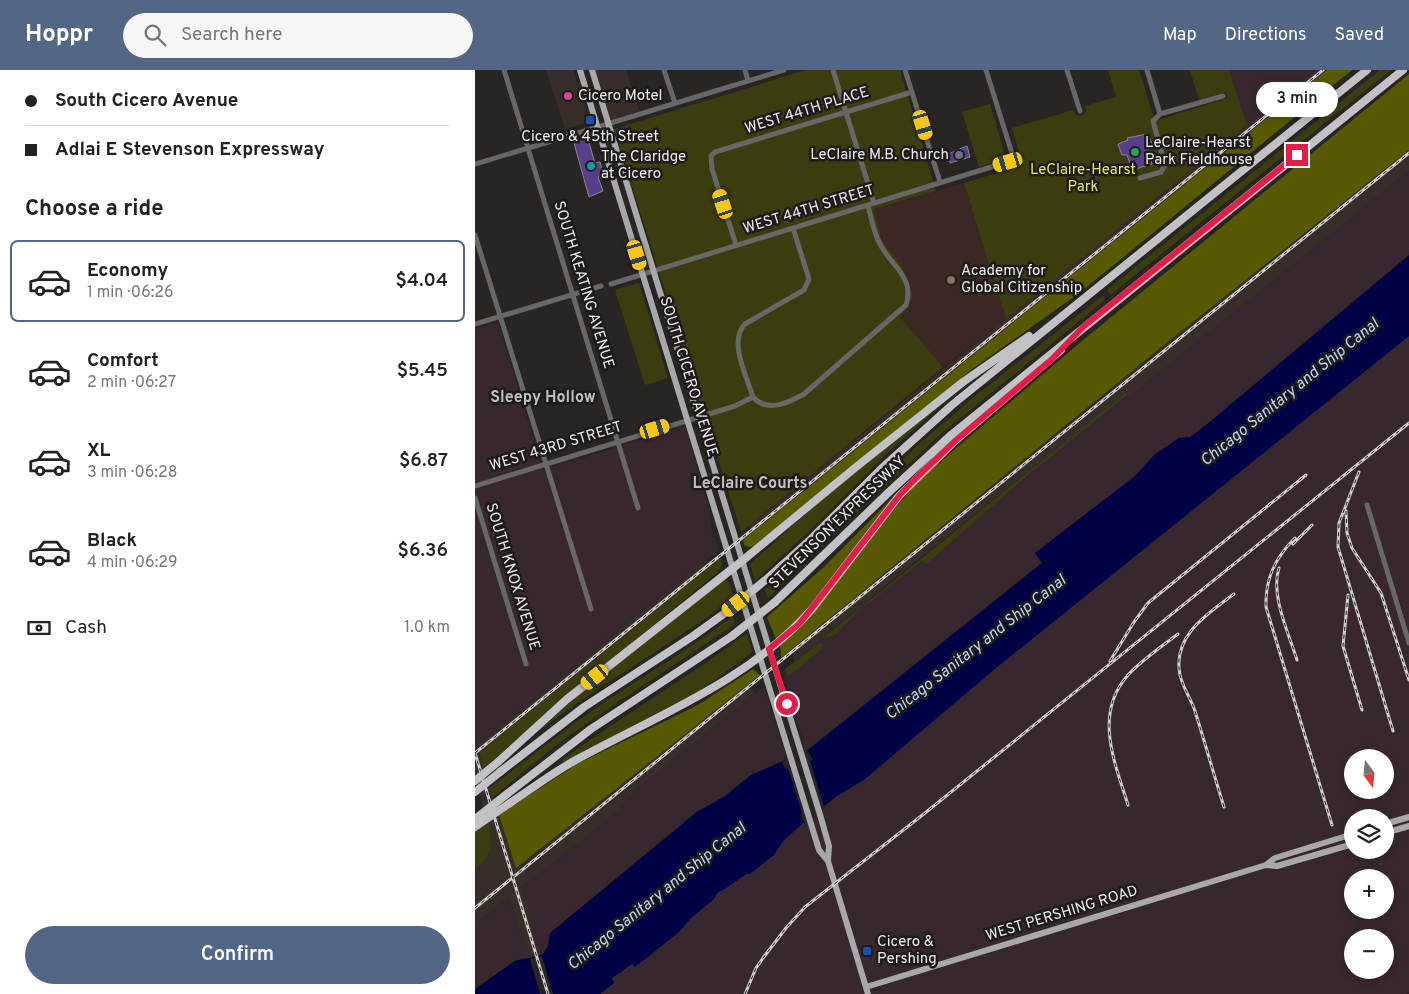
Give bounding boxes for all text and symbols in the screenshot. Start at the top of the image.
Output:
search box [123,13,473,58]
text: Hoppr [25,20,93,50]
icon: search [141,21,169,49]
text: Search here [181,23,283,47]
text: Map [1163,24,1197,47]
text: Directions [1225,24,1307,47]
text: Saved [1335,24,1384,47]
callout: 3 min [1256,82,1338,118]
street label: WEST 44TH PLACE [743,83,871,139]
place label: Cicero Motel [578,87,663,106]
text: South Cicero Avenue [55,89,238,113]
text: 3 min [1276,89,1318,109]
marker: Cicero Motel [562,90,574,102]
car [911,108,934,142]
marker: Cicero & 45th Street [584,114,596,126]
place label: Cicero & 45th Street [521,128,659,147]
place label: LeClaire-Hearst Park Fieldhouse [1145,134,1253,170]
text: Adlai E Stevenson Expressway [55,138,324,162]
route end [1286,144,1308,166]
place label: LeClaire M.B. Church [810,146,949,165]
marker: LeClaire-Hearst Park Fieldhouse [1129,146,1141,158]
place label: The Claridge at Cicero [601,148,686,184]
marker: LeClaire M.B. Church [953,149,965,161]
car [991,150,1024,174]
marker: The Claridge at Cicero [585,160,597,172]
park label: LeClaire-Hearst Park [1030,161,1136,197]
street label: WEST 44TH STREET [741,181,877,239]
car [711,187,734,221]
text: Choose a ride [25,196,163,223]
street label: SOUTH KEATING AVENUE [548,199,618,371]
car [625,238,648,272]
icon: car [27,259,72,304]
text: Economy [87,259,168,283]
place label: Academy for Global Citizenship [961,262,1082,298]
text: $4.04 [396,269,448,293]
marker: Academy for Global Citizenship [945,274,957,286]
text: 1 min · 06:26 [87,283,174,303]
street label: SOUTH CICERO AVENUE [655,295,721,459]
water label: Chicago Sanitary and Ship Canal [1197,314,1384,471]
icon: car [27,349,72,394]
text: Comfort [87,349,159,373]
text: $5.45 [397,359,448,383]
text: 2 min · 06:27 [87,373,176,393]
district label: Sleepy Hollow [490,388,596,408]
car [638,417,671,441]
street label: WEST 43RD STREET [487,418,625,476]
icon: car [27,439,72,484]
text: XL [87,439,110,463]
text: $6.87 [399,449,448,473]
street label: STEVENSON EXPRESSWAY [765,452,911,594]
text: 3 min · 06:28 [87,463,178,483]
district label: LeClaire Courts [693,474,808,494]
street label: SOUTH KNOX AVENUE [481,501,543,653]
icon: car [27,529,72,574]
text: Black [87,529,137,553]
text: $6.36 [398,539,448,563]
text: 4 min · 06:29 [87,553,178,573]
water label: Chicago Sanitary and Ship Canal [882,571,1071,725]
car [719,589,752,619]
icon: cash [25,614,53,642]
text: Cash [65,616,107,640]
text: 1.0 km [404,618,450,638]
car [578,662,611,692]
route start [776,693,798,715]
north arrow [1344,749,1394,799]
map controls [1344,749,1394,979]
button: layers [1344,809,1394,859]
water label: Chicago Sanitary and Ship Canal [564,818,751,975]
button: + [1344,869,1394,919]
street label: WEST PERSHING ROAD [984,882,1140,946]
button: Confirm [25,926,450,984]
button: − [1344,929,1394,979]
place label: Cicero & Pershing [877,933,937,969]
marker: Cicero & Pershing [861,945,873,957]

